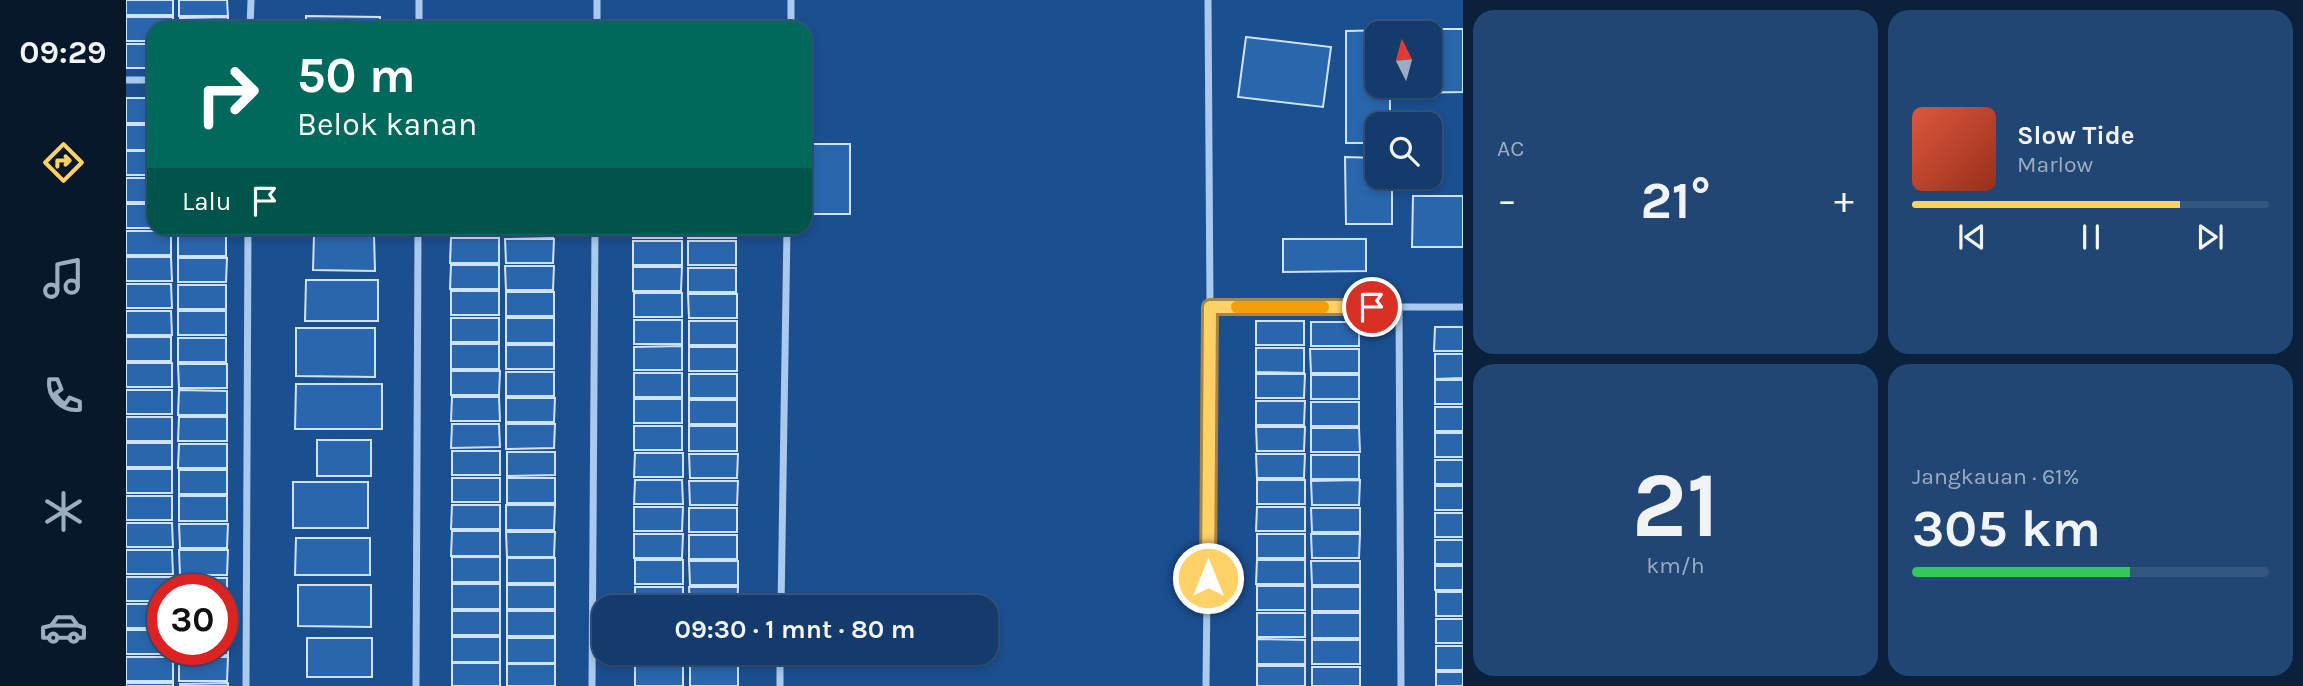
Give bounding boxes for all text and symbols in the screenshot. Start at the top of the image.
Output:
north arrow [1365,21,1442,98]
map controls [1365,21,1442,189]
text: 09:29 [19,34,107,71]
text: 50 m [297,47,415,104]
icon: right [182,49,273,140]
text: Belok kanan [297,106,477,143]
button: search [1365,112,1442,189]
text: Slow Tide [2017,120,2135,151]
text: AC [1497,135,1524,162]
icon: directions [39,138,88,187]
text: Marlow [2017,151,2093,178]
text: 21° [1640,170,1711,231]
text: − [1497,178,1517,223]
text: + [1834,178,1854,223]
icon: arrive [246,182,284,220]
text: Lalu [182,186,232,217]
icon: previous [1953,218,1991,256]
icon: pause [2072,218,2110,256]
icon: next [2191,218,2229,256]
icon: music [39,254,88,303]
pin [1342,277,1402,337]
icon: arrive [1353,288,1391,326]
icon: phone [39,371,88,420]
text: 21 [1632,453,1719,559]
text: Jangkauan · 61% [1912,463,2079,490]
icon: climate [39,487,88,536]
text: 305 km [1912,498,2101,559]
position arrow [1171,541,1245,615]
text: km/h [1646,552,1705,579]
speed limit sign: 30 [147,574,238,665]
icon: car [39,603,88,652]
text: 09:30 · 1 mnt · 80 m [675,614,915,645]

